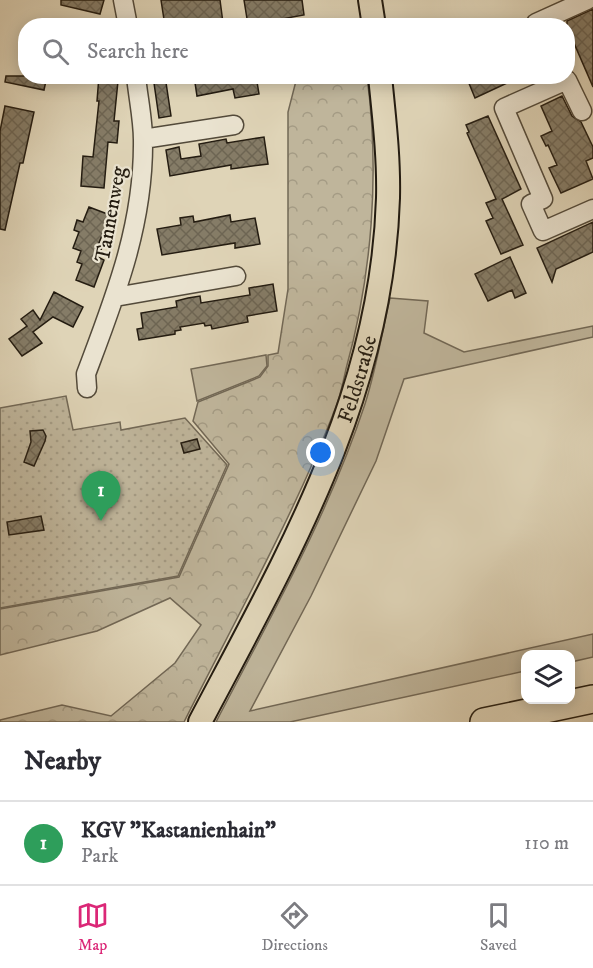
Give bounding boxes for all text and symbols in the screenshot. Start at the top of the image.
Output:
search box [18,18,575,84]
icon: search [39,35,72,68]
text: Search here [87,38,189,65]
street label: Tannenweg [90,164,132,264]
street label: Feldstraße [332,333,383,426]
your location [306,438,335,467]
pin: 1 [82,472,120,521]
map controls [521,650,575,704]
button: layers [521,650,575,704]
text: Nearby [24,745,101,778]
text: KGV "Kastanienhain" [81,817,276,844]
text: 1 [40,831,47,856]
text: 110 m [524,831,569,856]
text: Park [81,844,118,869]
tab: Map [76,899,109,955]
tab: Directions [261,899,328,955]
tab: Saved [480,899,517,955]

